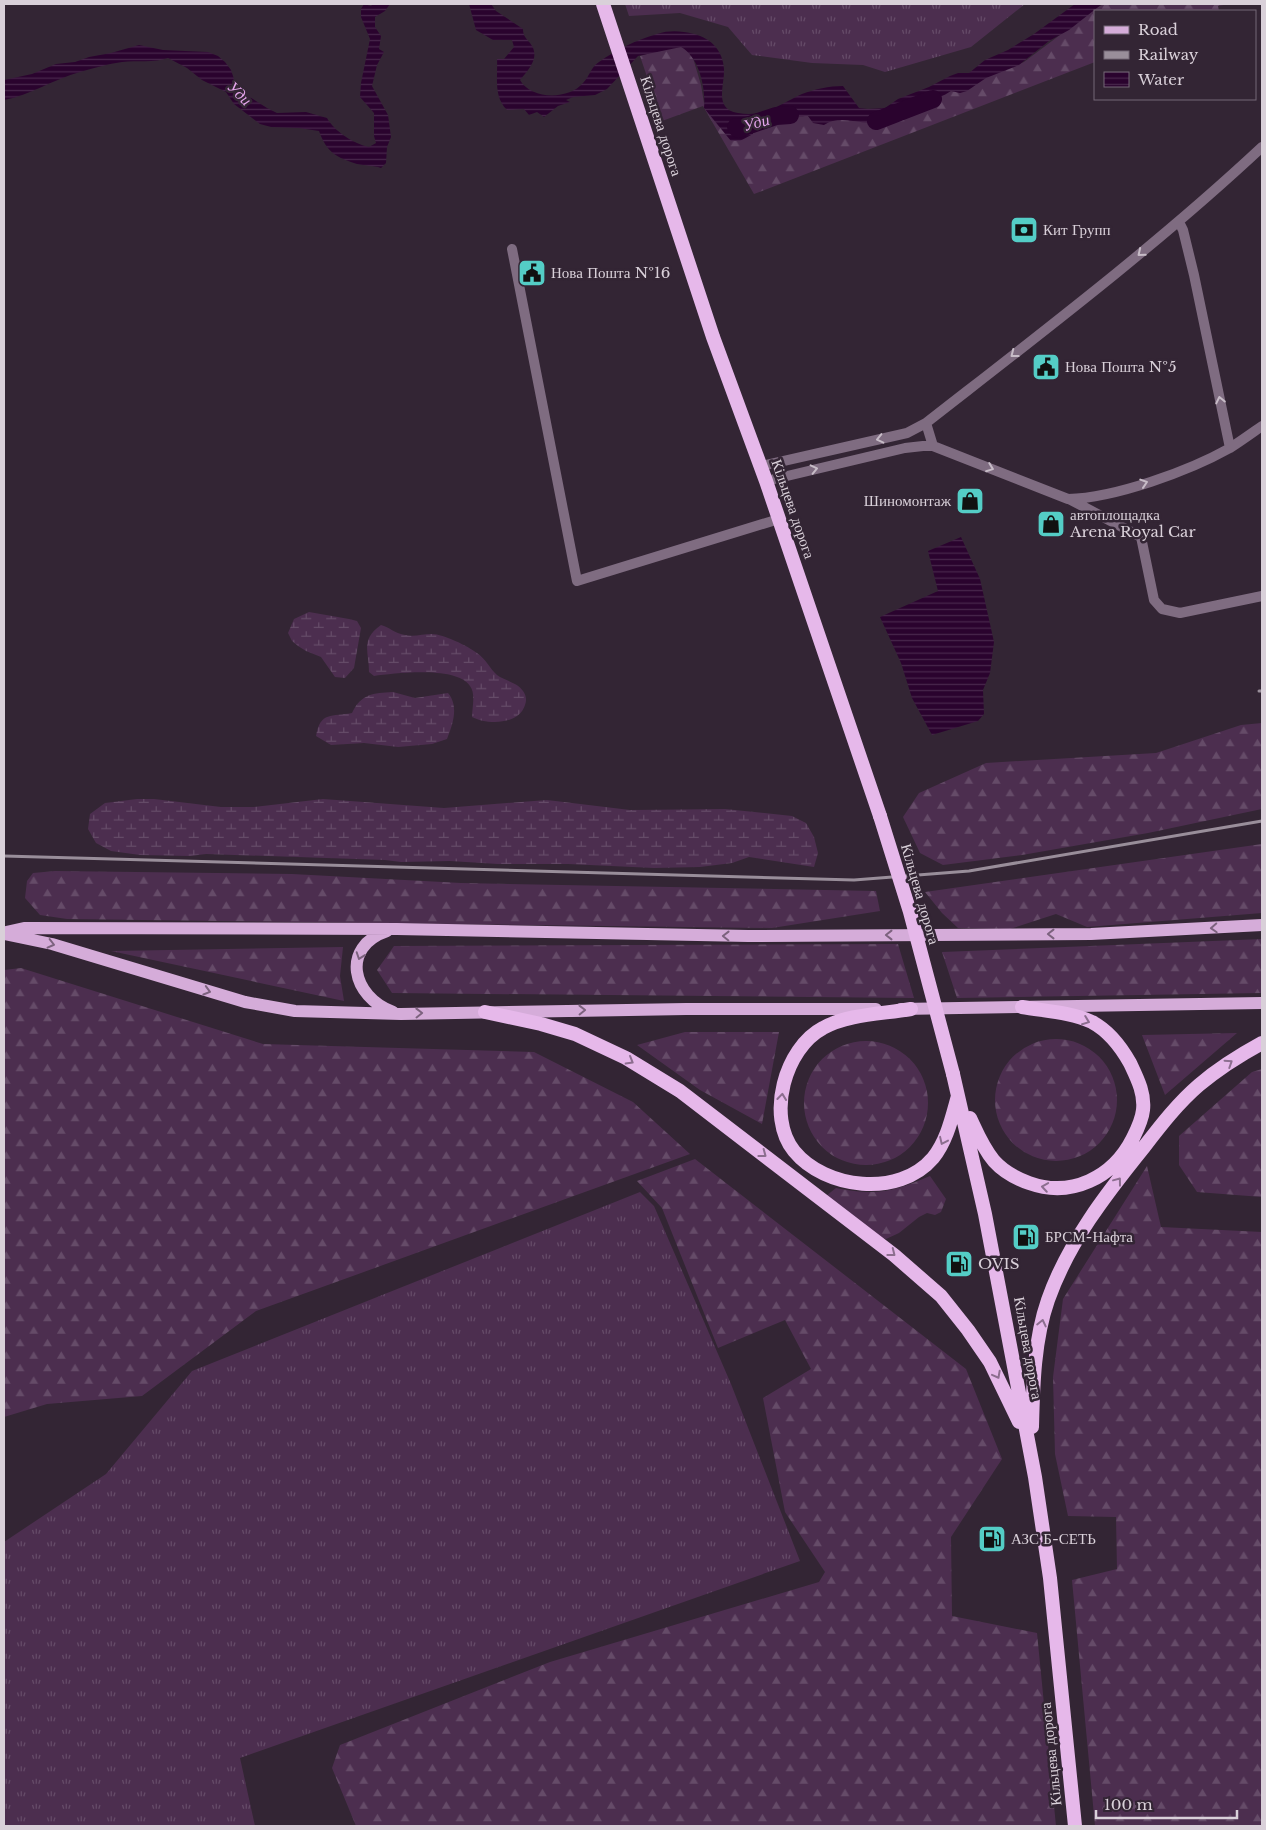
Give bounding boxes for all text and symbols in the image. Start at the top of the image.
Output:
legend [1094,10,1256,100]
text: Road [1138,20,1178,39]
text: Railway [1138,45,1199,64]
text: Water [1137,70,1185,89]
street label: Кільцева дорога [636,73,687,179]
water label: Уди [224,77,256,109]
water label: Уди [741,109,771,135]
bank icon: Кит Групп [1009,215,1039,245]
place label: Кит Групп [1043,220,1110,239]
one-way arrow [1138,247,1147,255]
public building icon: Нова Пошта №16 [517,258,547,288]
place label: Нова Пошта №16 [551,263,670,282]
one-way arrow [1010,348,1020,357]
public building icon: Нова Пошта №5 [1031,352,1061,382]
place label: Нова Пошта №5 [1065,357,1177,376]
one-way arrow [1215,396,1226,404]
one-way arrow [876,433,885,444]
street label: Кільцева дорога [768,457,819,561]
one-way arrow [985,462,994,472]
one-way arrow [809,464,818,475]
one-way arrow [1140,478,1148,488]
shop icon: Шиномонтаж [955,486,985,516]
place label: Шиномонтаж [864,491,952,510]
place label: автоплощадка Arena Royal Car [1069,505,1196,541]
shop icon: автоплощадка Arena Royal Car [1036,509,1066,539]
street label: Кільцева дорога [897,841,944,947]
one-way arrow [1209,922,1217,933]
one-way arrow [1047,929,1054,939]
one-way arrow [722,930,730,941]
one-way arrow [884,930,892,940]
one-way arrow [47,938,56,949]
one-way arrow [356,951,366,959]
one-way arrow [202,986,210,996]
one-way arrow [578,1005,586,1015]
one-way arrow [416,1008,424,1018]
one-way arrow [1081,1015,1090,1025]
one-way arrow [625,1054,634,1064]
one-way arrow [1223,1060,1232,1069]
one-way arrow [776,1092,787,1100]
one-way arrow [939,1136,949,1145]
one-way arrow [757,1148,767,1157]
one-way arrow [1112,1177,1121,1186]
one-way arrow [1041,1182,1049,1192]
fuel station icon: БРСМ-Нафта [1011,1222,1041,1252]
place label: БРСМ-Нафта [1045,1227,1133,1246]
one-way arrow [886,1247,895,1255]
fuel station icon: OVIS [944,1249,974,1279]
place label: OVIS [978,1254,1019,1273]
street label: Кільцева дорога [1010,1295,1047,1401]
one-way arrow [1036,1318,1047,1327]
one-way arrow [991,1370,1001,1379]
fuel station icon: АЗС Б-СЕТЬ [977,1524,1007,1554]
place label: АЗС Б-СЕТЬ [1011,1529,1096,1548]
street label: Кільцева дорога [1036,1701,1065,1807]
scale bar [1096,1788,1237,1820]
text: 100 m [1104,1795,1153,1814]

